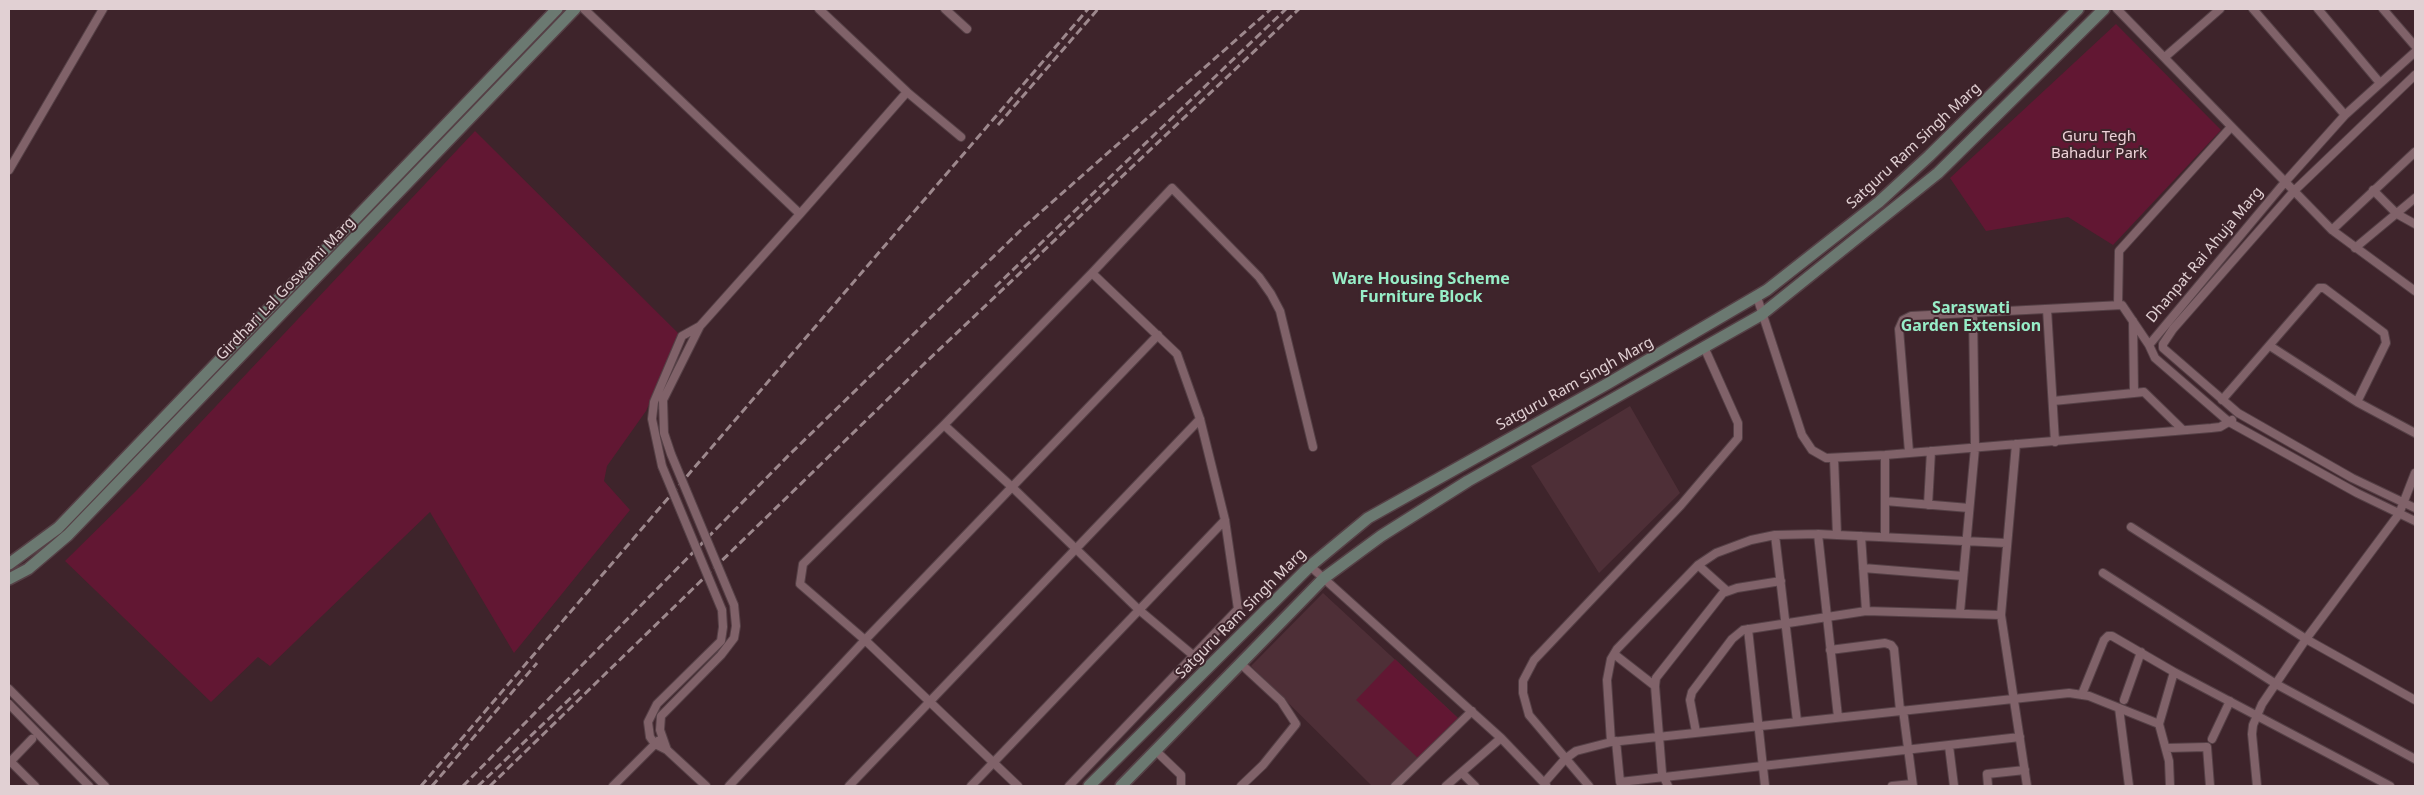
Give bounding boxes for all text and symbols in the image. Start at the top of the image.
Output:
street label: Satguru Ram Singh Marg [1843,79,1985,213]
park label: Guru Tegh Bahadur Park [2051,128,2147,163]
street label: Dhanpat Rai Ahuja Marg [2143,183,2267,327]
street label: Girdhari Lal Goswami Marg [213,214,359,364]
district label: Ware Housing Scheme Furniture Block [1332,269,1510,307]
district label: Saraswati Garden Extension [1901,298,2041,336]
street label: Satguru Ram Singh Marg [1493,333,1657,435]
street label: Satguru Ram Singh Marg [1172,545,1310,683]

